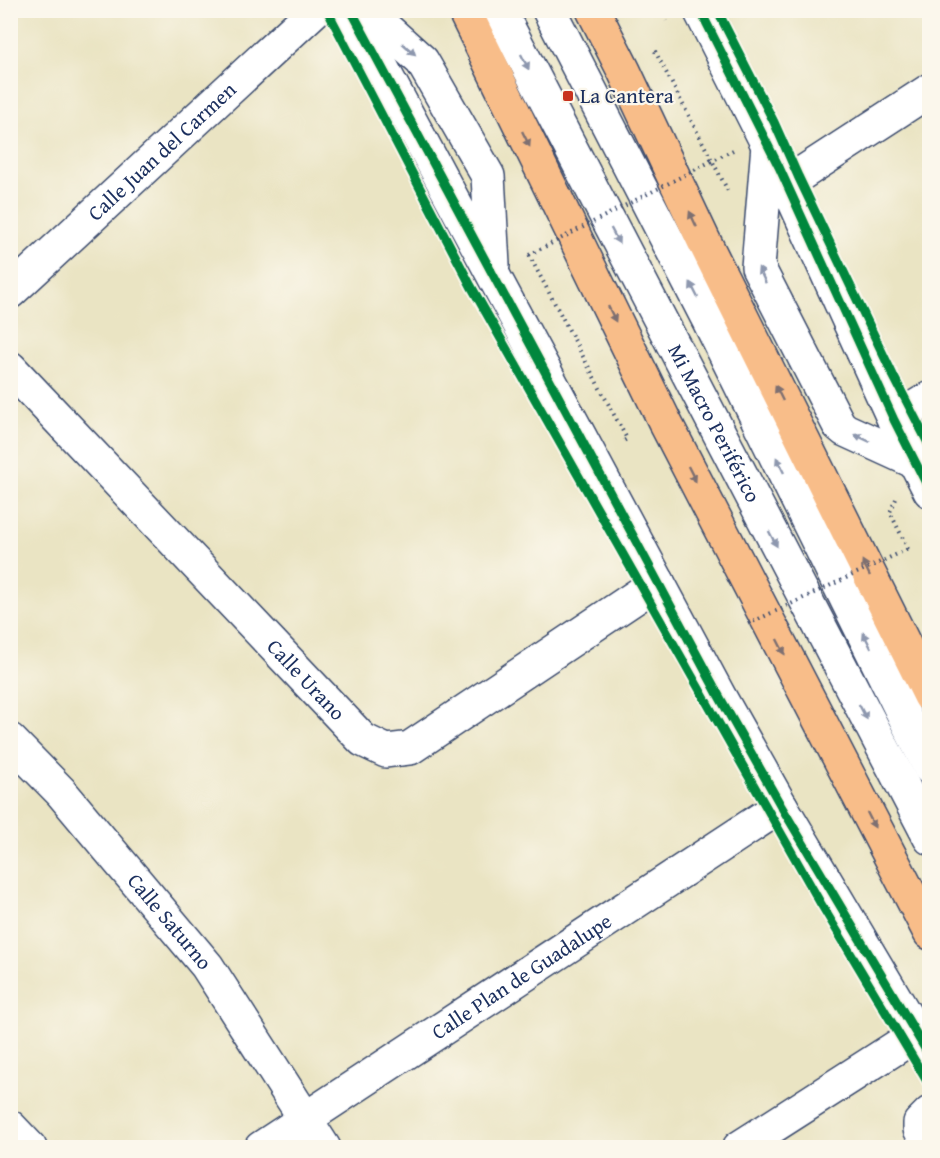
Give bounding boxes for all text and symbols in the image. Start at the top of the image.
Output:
one-way arrow [401,42,416,56]
one-way arrow [521,54,530,71]
street label: Calle Juan del Carmen [80,74,243,228]
place label: La Cantera [580,80,674,111]
marker: La Cantera [561,89,575,103]
one-way arrow [522,130,531,147]
one-way arrow [688,209,698,227]
one-way arrow [610,227,620,244]
one-way arrow [758,266,767,283]
one-way arrow [689,282,698,299]
one-way arrow [607,305,616,322]
street label: Mi Macro Periférico [660,338,769,508]
one-way arrow [775,385,784,402]
one-way arrow [853,433,870,442]
one-way arrow [776,456,785,473]
one-way arrow [687,465,696,482]
one-way arrow [768,531,778,548]
one-way arrow [861,560,870,577]
one-way arrow [862,631,871,648]
street label: Calle Urano [260,632,353,727]
one-way arrow [776,639,786,656]
one-way arrow [859,703,868,720]
one-way arrow [866,812,876,829]
street label: Calle Saturno [120,866,220,976]
street label: Calle Plan de Guadalupe [425,905,618,1047]

